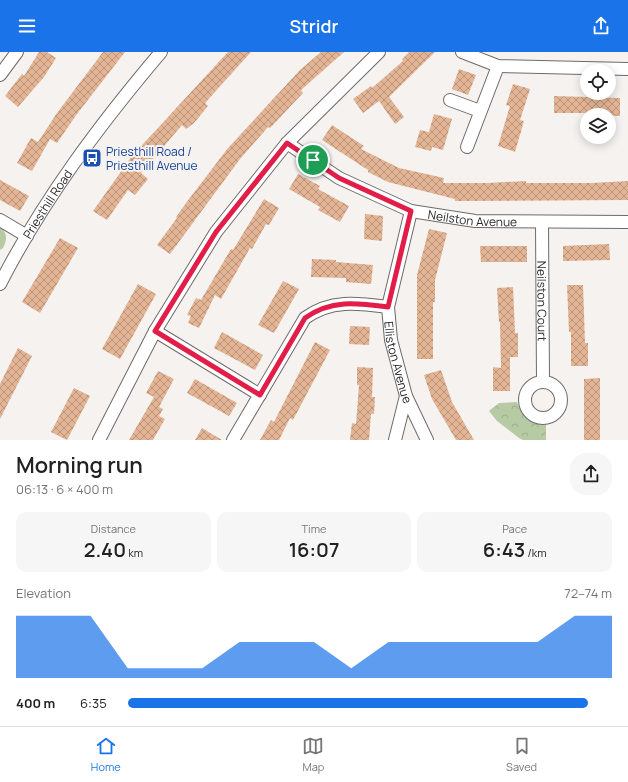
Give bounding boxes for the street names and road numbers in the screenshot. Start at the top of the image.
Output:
street label: Priesthill Road [19,166,76,242]
street label: Neilston Avenue [427,205,517,230]
street label: Neilston Court [534,261,551,341]
street label: Elliston Avenue [381,320,417,406]

